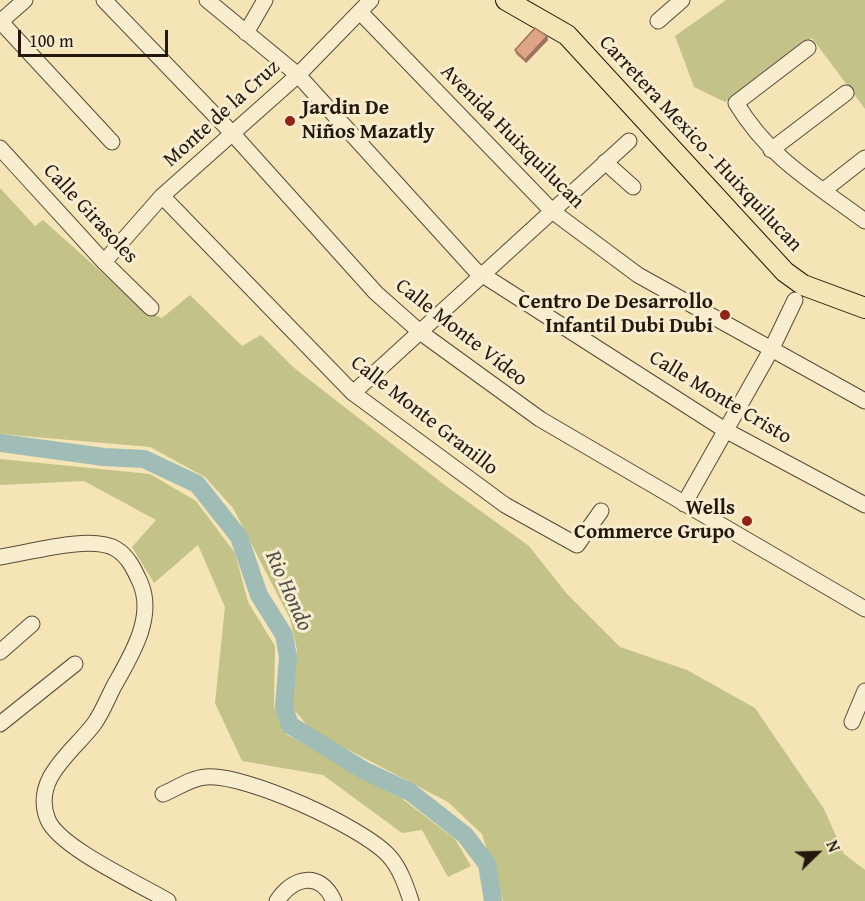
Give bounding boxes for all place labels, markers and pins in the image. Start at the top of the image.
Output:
place label: Jardin De Niños Mazatly [302,96,435,146]
marker: Jardin De Niños Mazatly [283,114,297,128]
place label: Centro De Desarrollo Infantil Dubi Dubi [519,290,713,340]
marker: Centro De Desarrollo Infantil Dubi Dubi [718,308,732,322]
place label: Wells Commerce Grupo [574,496,735,546]
marker: Wells Commerce Grupo [740,514,754,528]

